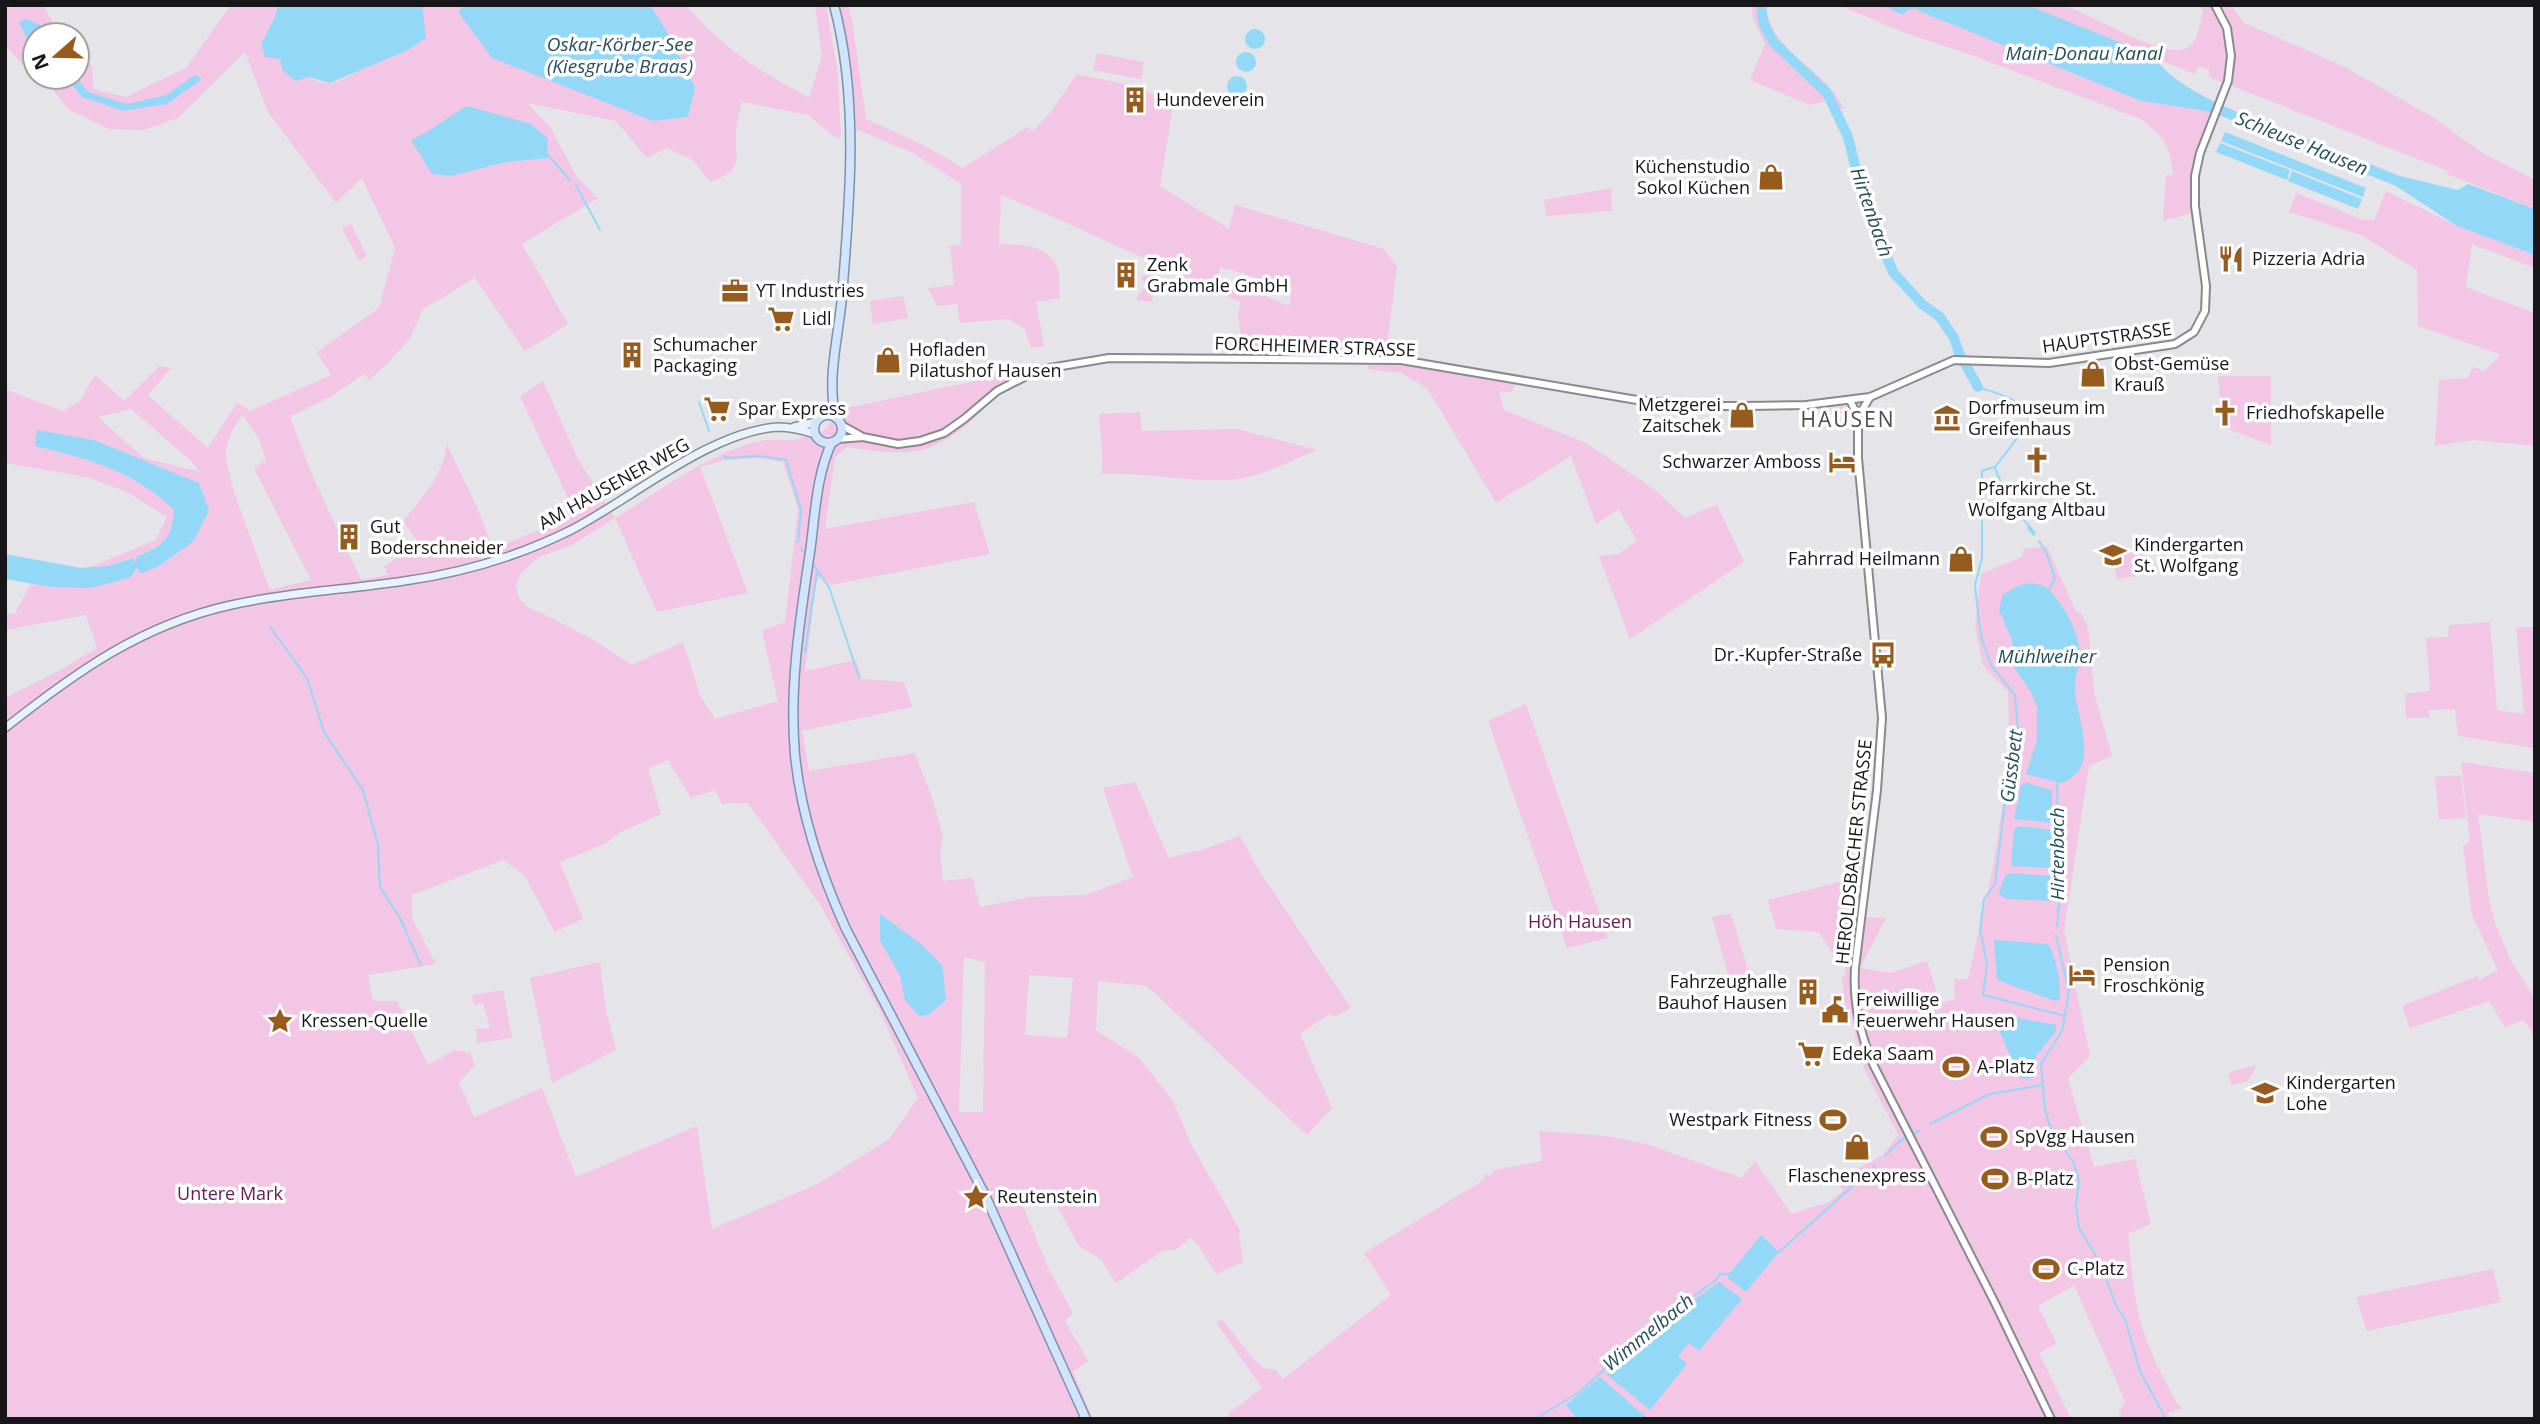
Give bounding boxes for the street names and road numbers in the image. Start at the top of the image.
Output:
street label: HAUPTSTRASSE [2041,316,2173,358]
street label: FORCHHEIMER STRASSE [1214,330,1416,362]
street label: AM HAUSENER WEG [534,432,693,535]
street label: HEROLDSBACHER STRASSE [1829,738,1877,966]

